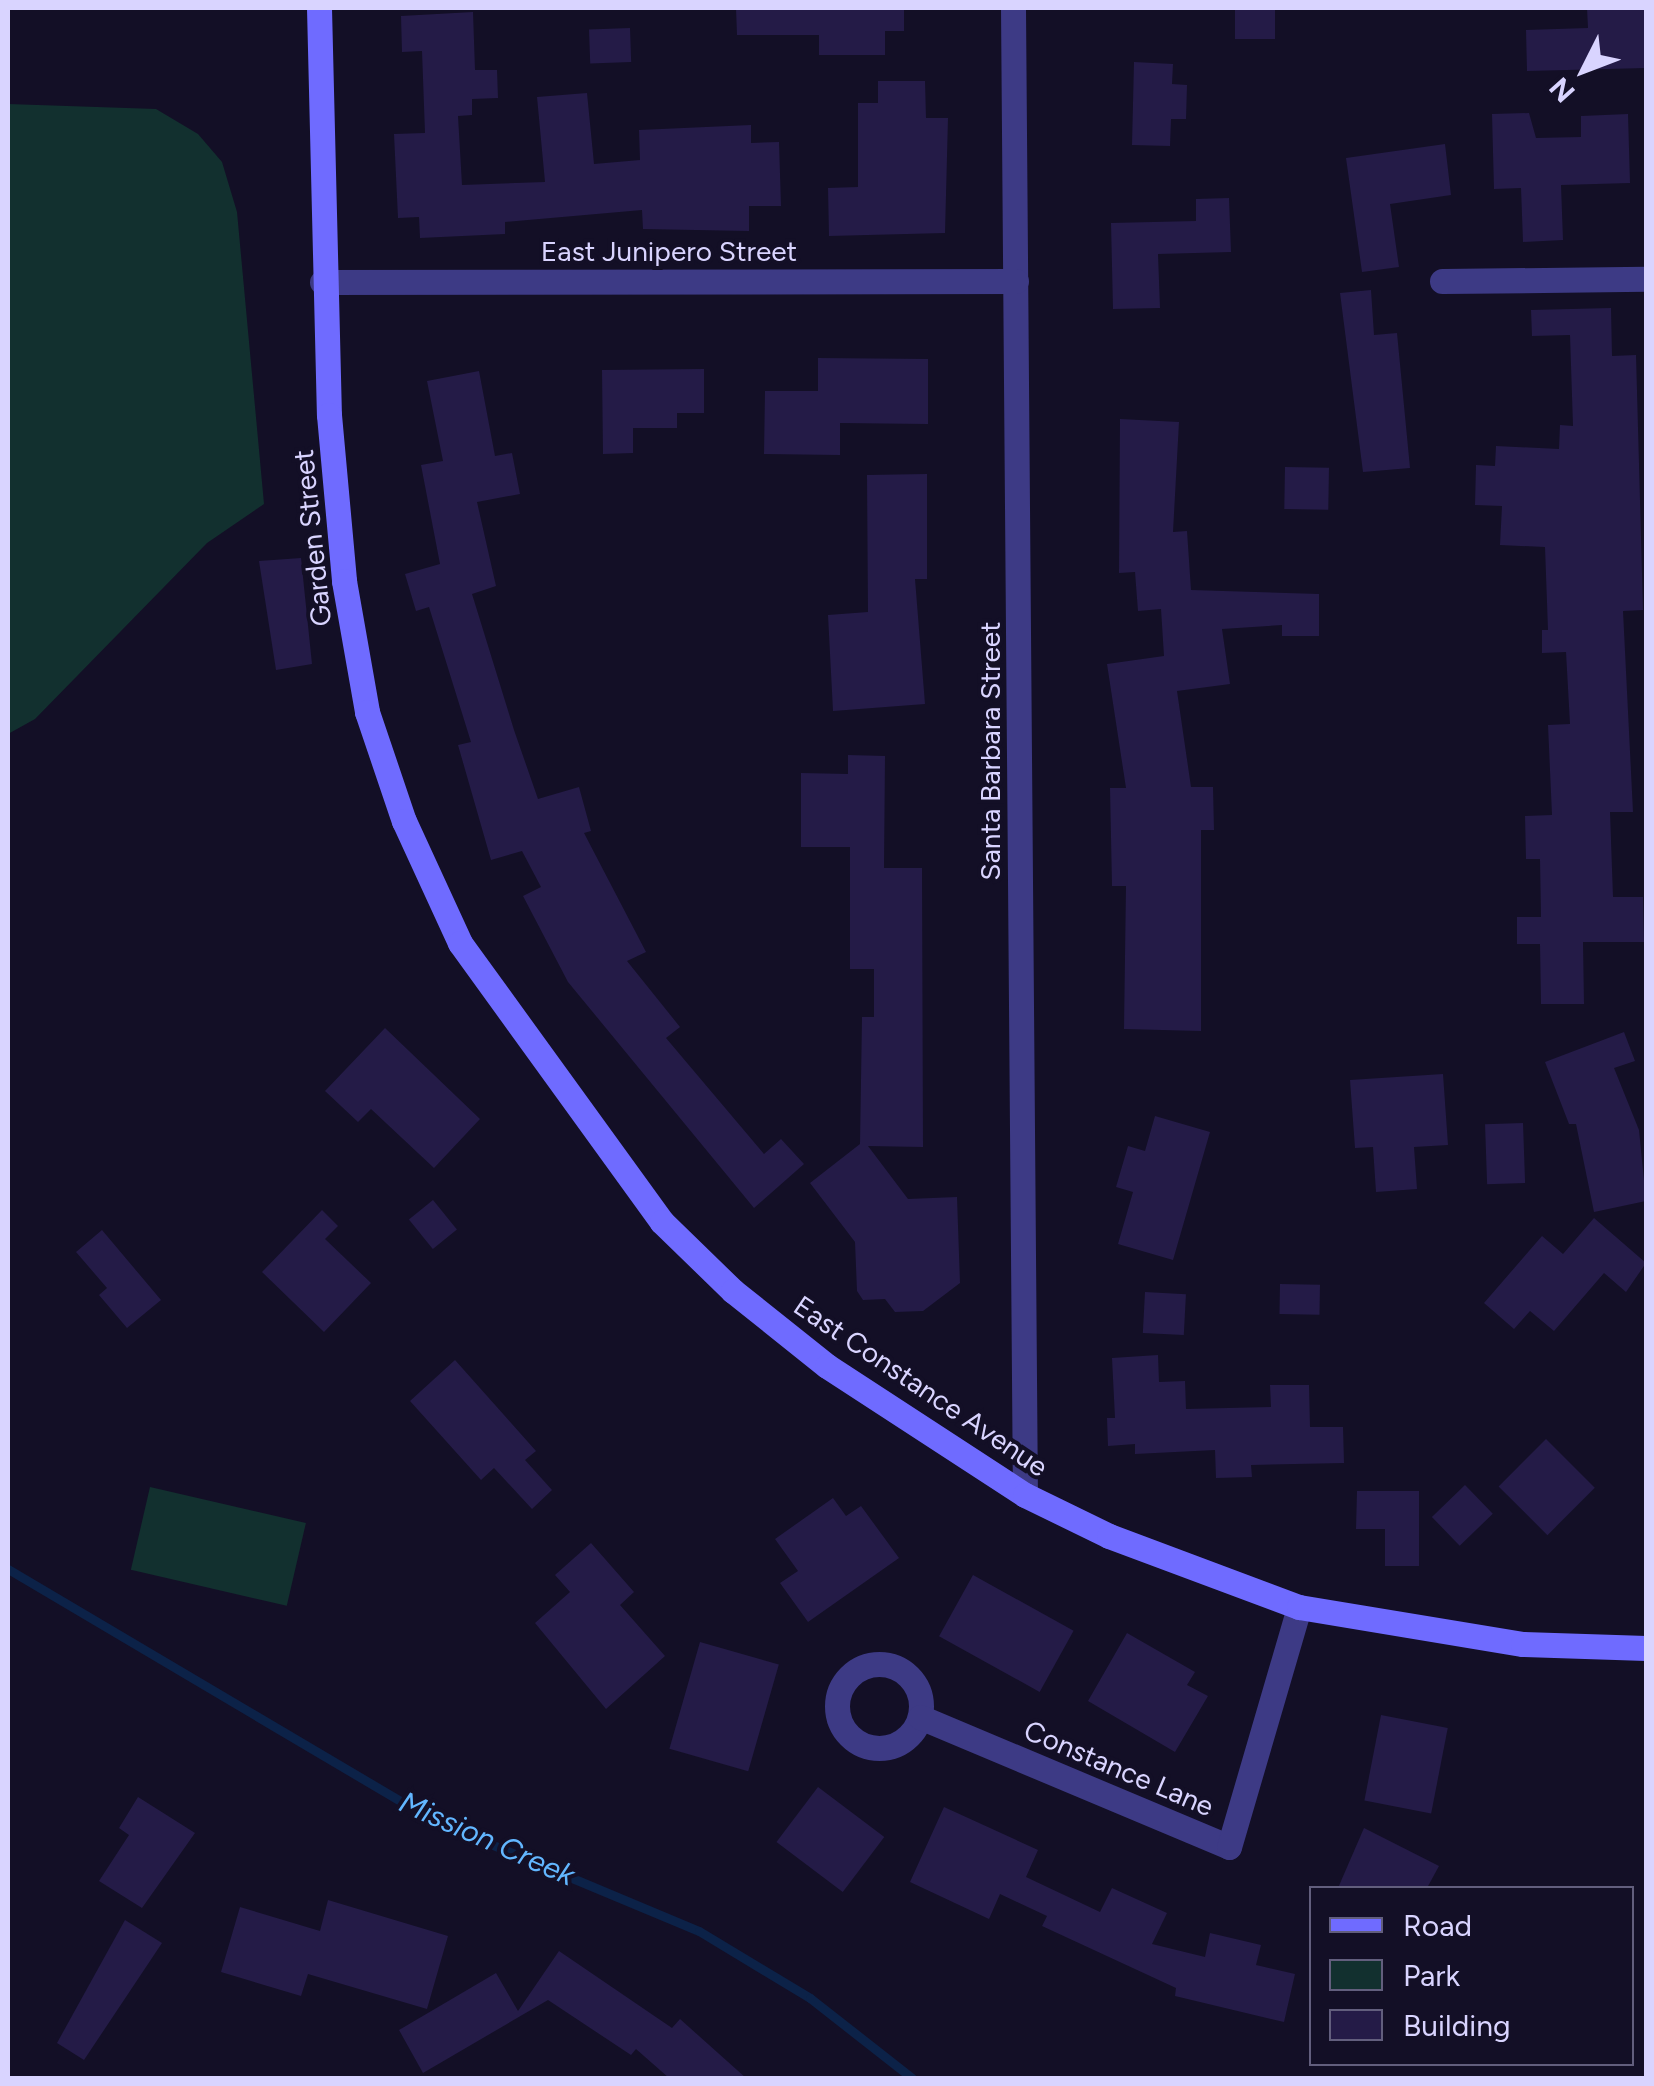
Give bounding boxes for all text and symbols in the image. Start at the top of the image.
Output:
north arrow [1534,20,1634,120]
text: N [1542,71,1582,109]
street label: East Junipero Street [541,234,797,268]
street label: Garden Street [286,448,338,628]
street label: Santa Barbara Street [973,621,1007,881]
street label: East Constance Avenue [788,1288,1054,1484]
street label: Constance Lane [1019,1713,1219,1823]
water label: Mission Creek [394,1784,580,1894]
legend [1309,1886,1634,2066]
text: Road [1403,1907,1472,1944]
text: Park [1403,1957,1460,1994]
text: Building [1403,2007,1511,2044]

